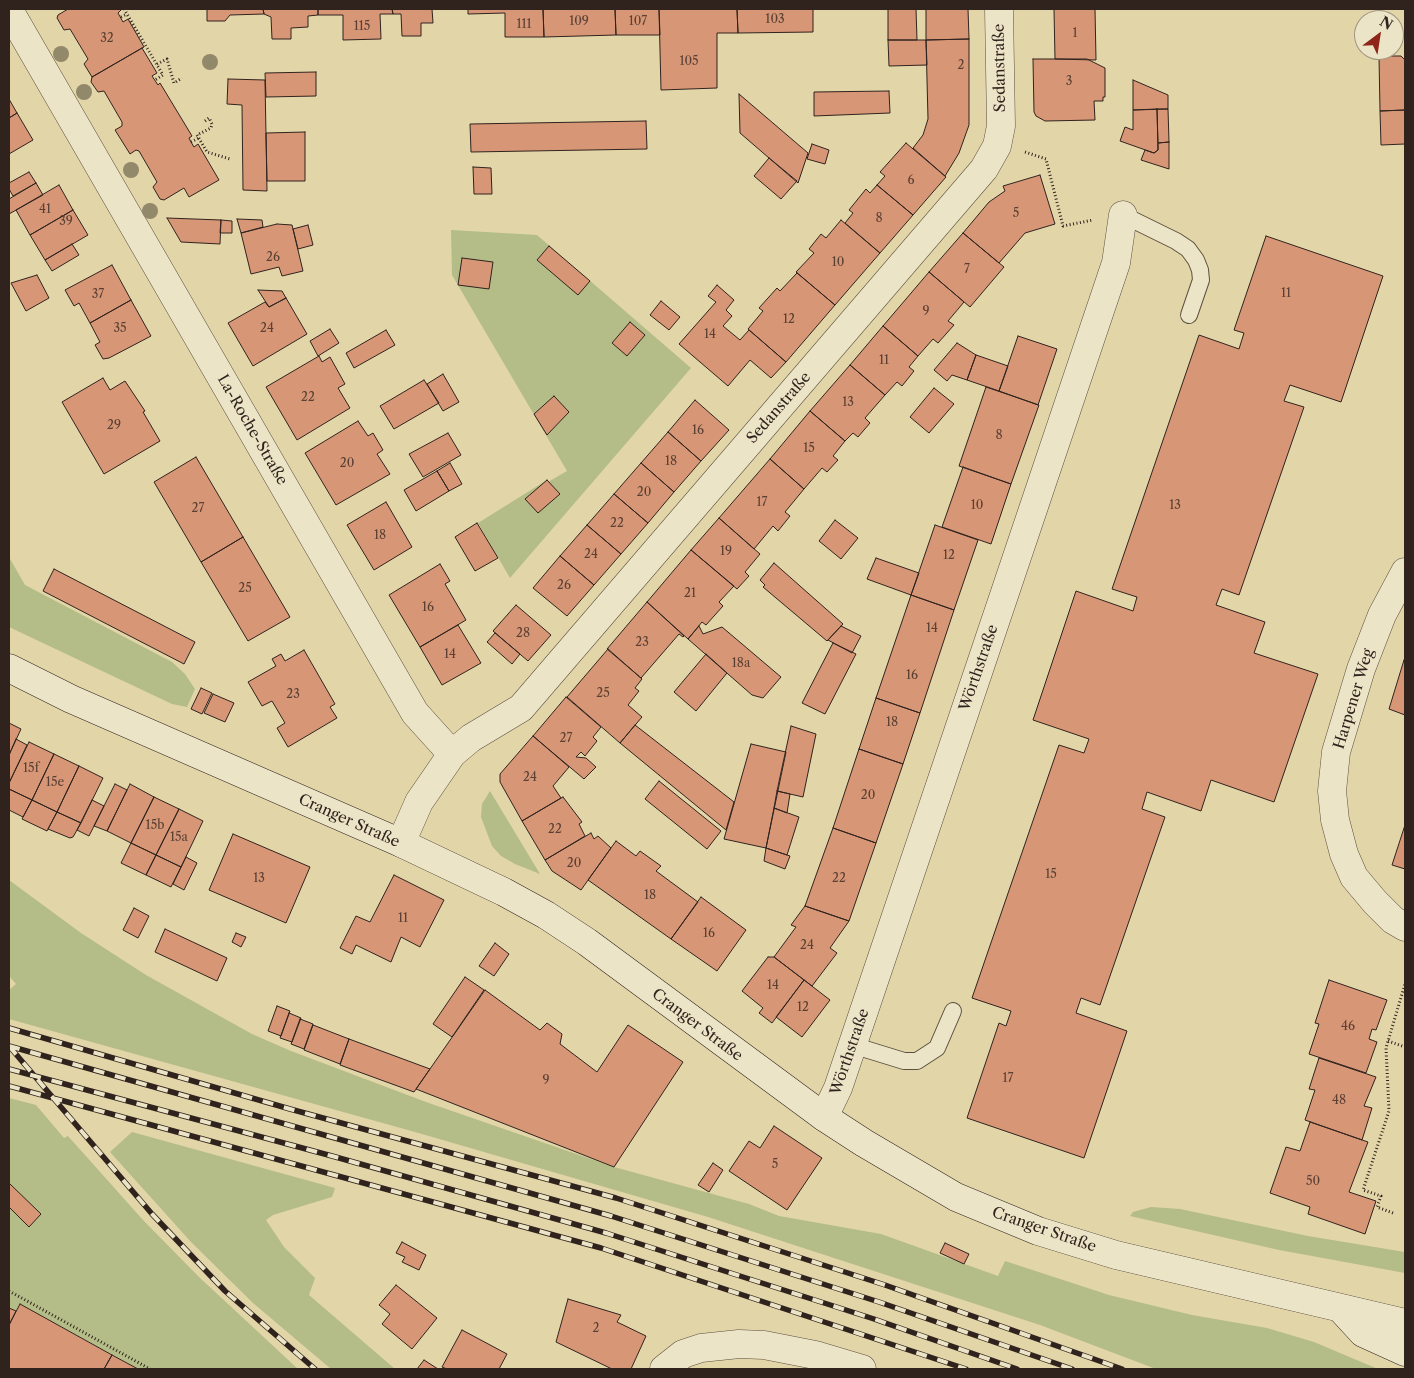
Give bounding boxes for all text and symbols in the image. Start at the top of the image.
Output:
north arrow [1354,10,1404,60]
text: N [1376,12,1396,34]
house number: 103 [765,13,785,27]
house number: 109 [569,15,589,29]
house number: 107 [629,15,647,29]
house number: 111 [516,18,532,32]
house number: 115 [354,20,370,34]
street label: Sedanstraße [990,24,1010,112]
house number: 1 [1072,27,1078,41]
house number: 32 [100,32,114,46]
house number: 105 [679,55,699,69]
house number: 2 [958,59,964,73]
house number: 3 [1066,75,1072,89]
house number: 6 [907,174,915,188]
house number: 41 [39,203,51,217]
house number: 5 [1013,207,1019,221]
house number: 8 [875,212,883,226]
house number: 39 [59,215,73,229]
house number: 26 [266,251,280,265]
house number: 10 [832,256,844,270]
house number: 7 [964,263,970,277]
house number: 11 [1281,287,1291,301]
house number: 37 [92,288,104,302]
house number: 9 [922,305,930,319]
house number: 12 [783,313,795,327]
house number: 35 [113,322,127,336]
house number: 24 [260,322,274,336]
house number: 14 [704,328,716,342]
house number: 11 [879,354,889,368]
street label: Sedanstraße [743,369,815,447]
street label: La-Roche-Straße [213,372,291,488]
house number: 22 [301,391,315,405]
house number: 13 [842,396,854,410]
house number: 29 [107,419,121,433]
house number: 16 [692,424,704,438]
house number: 8 [995,429,1003,443]
house number: 15 [803,442,815,456]
house number: 18 [665,455,677,469]
house number: 20 [340,457,354,471]
house number: 20 [637,486,651,500]
house number: 17 [757,496,767,510]
house number: 10 [971,499,983,513]
house number: 13 [1169,499,1181,513]
house number: 27 [192,502,204,516]
house number: 22 [610,517,624,531]
house number: 18 [374,529,386,543]
house number: 19 [720,545,732,559]
house number: 24 [584,548,598,562]
house number: 12 [943,549,955,563]
house number: 26 [557,579,571,593]
house number: 25 [238,582,252,596]
house number: 21 [684,587,696,601]
house number: 16 [422,601,434,615]
house number: 14 [926,622,938,636]
street label: Wörthstraße [956,622,1002,714]
house number: 28 [516,627,530,641]
house number: 23 [635,636,649,650]
street label: Harpener Weg [1330,647,1378,751]
house number: 14 [444,648,456,662]
house number: 18a [732,657,750,671]
house number: 16 [906,669,918,683]
house number: 25 [596,687,610,701]
house number: 23 [286,688,300,702]
house number: 18 [886,716,898,730]
house number: 27 [560,732,572,746]
house number: 15f [23,762,39,776]
house number: 24 [523,771,537,785]
house number: 15e [46,776,64,790]
house number: 20 [861,789,875,803]
street label: Cranger Straße [296,791,402,851]
house number: 15b [146,819,164,833]
house number: 22 [548,823,562,837]
house number: 15a [170,831,188,845]
house number: 20 [567,857,581,871]
house number: 15 [1045,868,1057,882]
house number: 13 [253,872,265,886]
house number: 22 [832,872,846,886]
house number: 18 [644,889,656,903]
house number: 11 [398,912,408,926]
house number: 16 [703,927,715,941]
house number: 24 [800,939,814,953]
house number: 14 [767,979,779,993]
street label: Cranger Straße [648,985,746,1065]
house number: 12 [797,1001,809,1015]
street label: Wörthstraße [827,1006,873,1098]
house number: 46 [1341,1020,1355,1034]
house number: 17 [1003,1072,1013,1086]
house number: 9 [542,1074,550,1088]
house number: 48 [1332,1094,1346,1108]
house number: 5 [772,1158,778,1172]
house number: 50 [1306,1175,1320,1189]
street label: Cranger Straße [990,1204,1098,1256]
house number: 2 [593,1322,599,1336]

